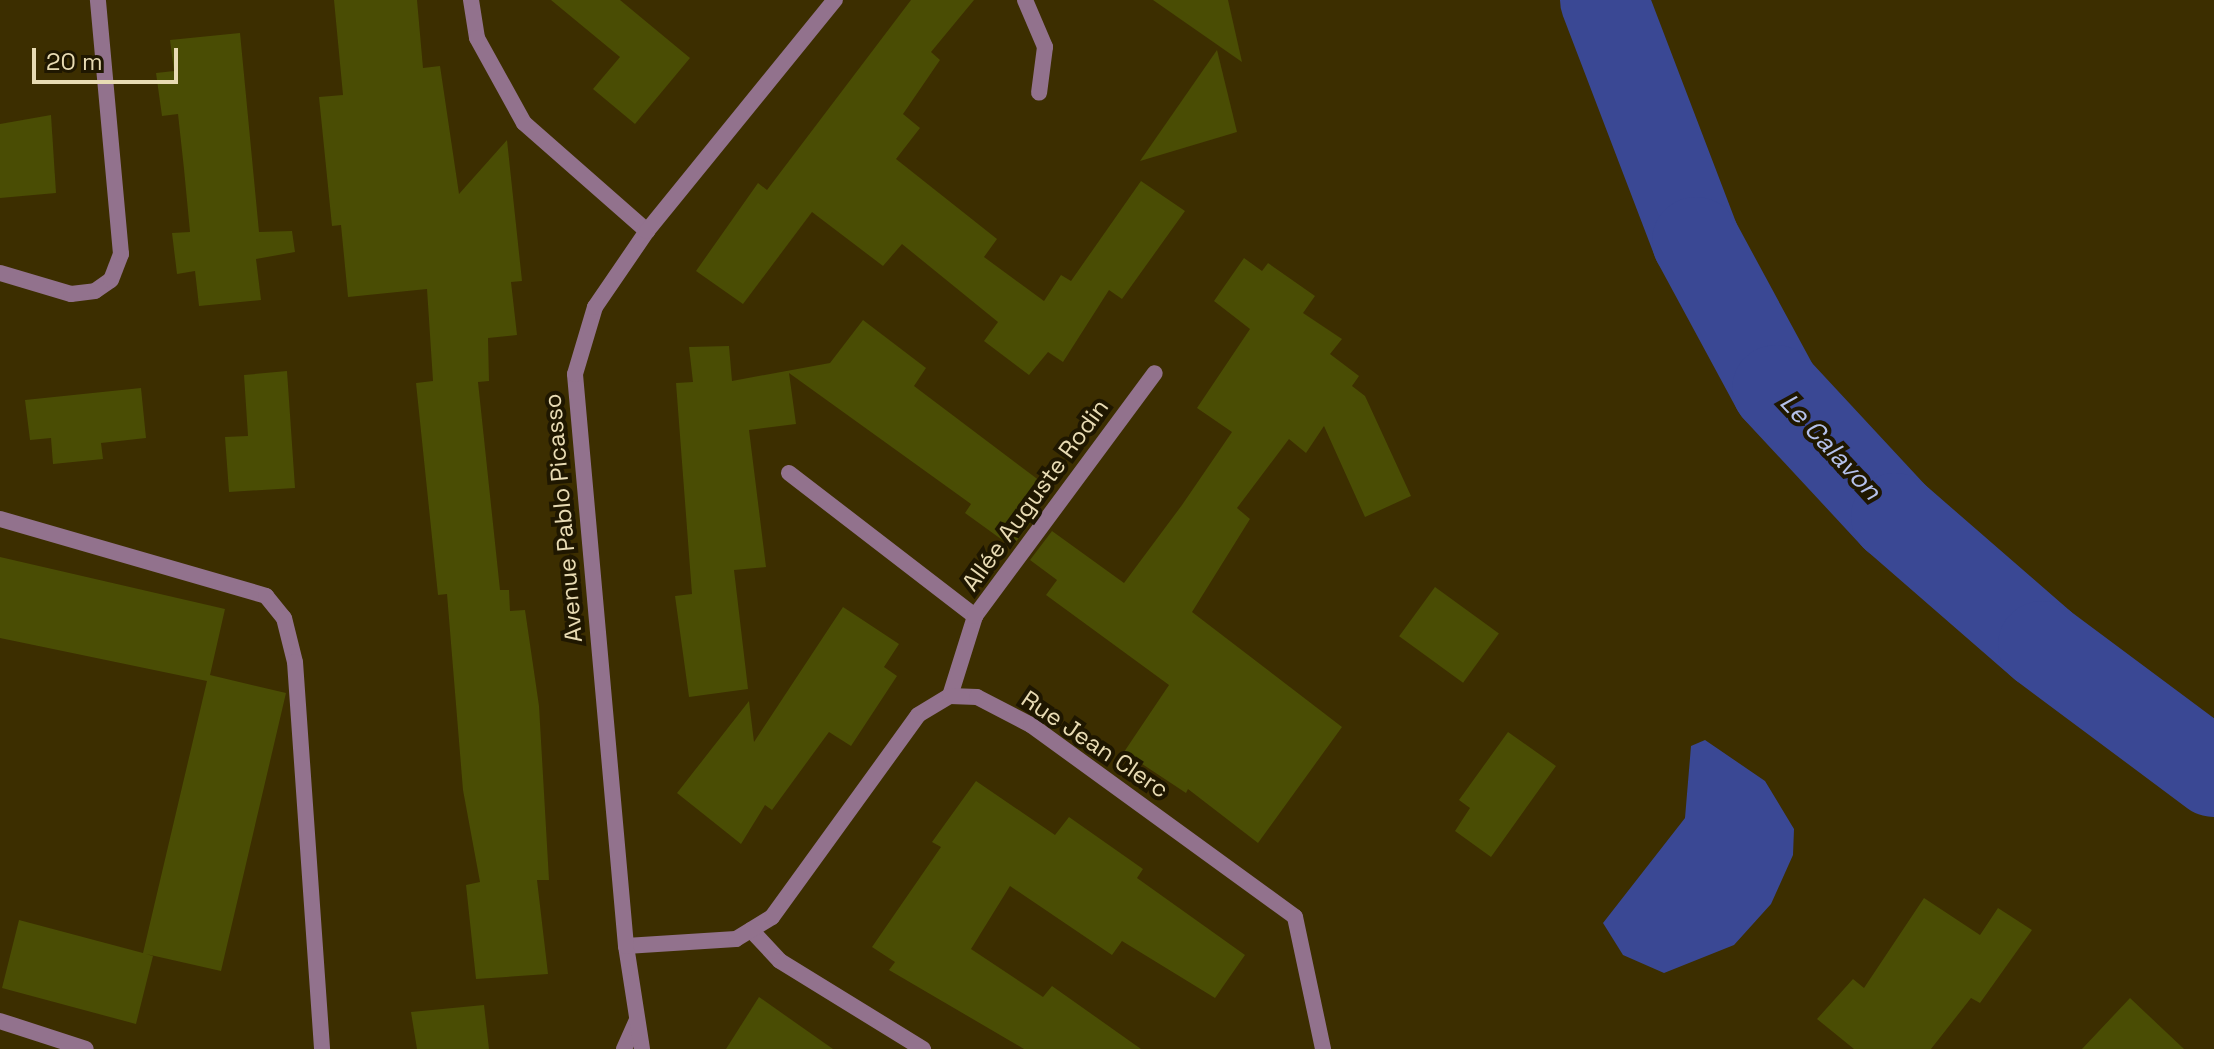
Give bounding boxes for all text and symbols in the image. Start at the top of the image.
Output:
scale bar [36,32,182,82]
text: 20 m [46,46,103,77]
water label: Le Calavon [1773,387,1887,507]
street label: Avenue Pablo Picasso [538,392,588,644]
street label: Allée Auguste Rodin [956,393,1114,597]
street label: Rue Jean Clerc [1016,684,1174,804]

